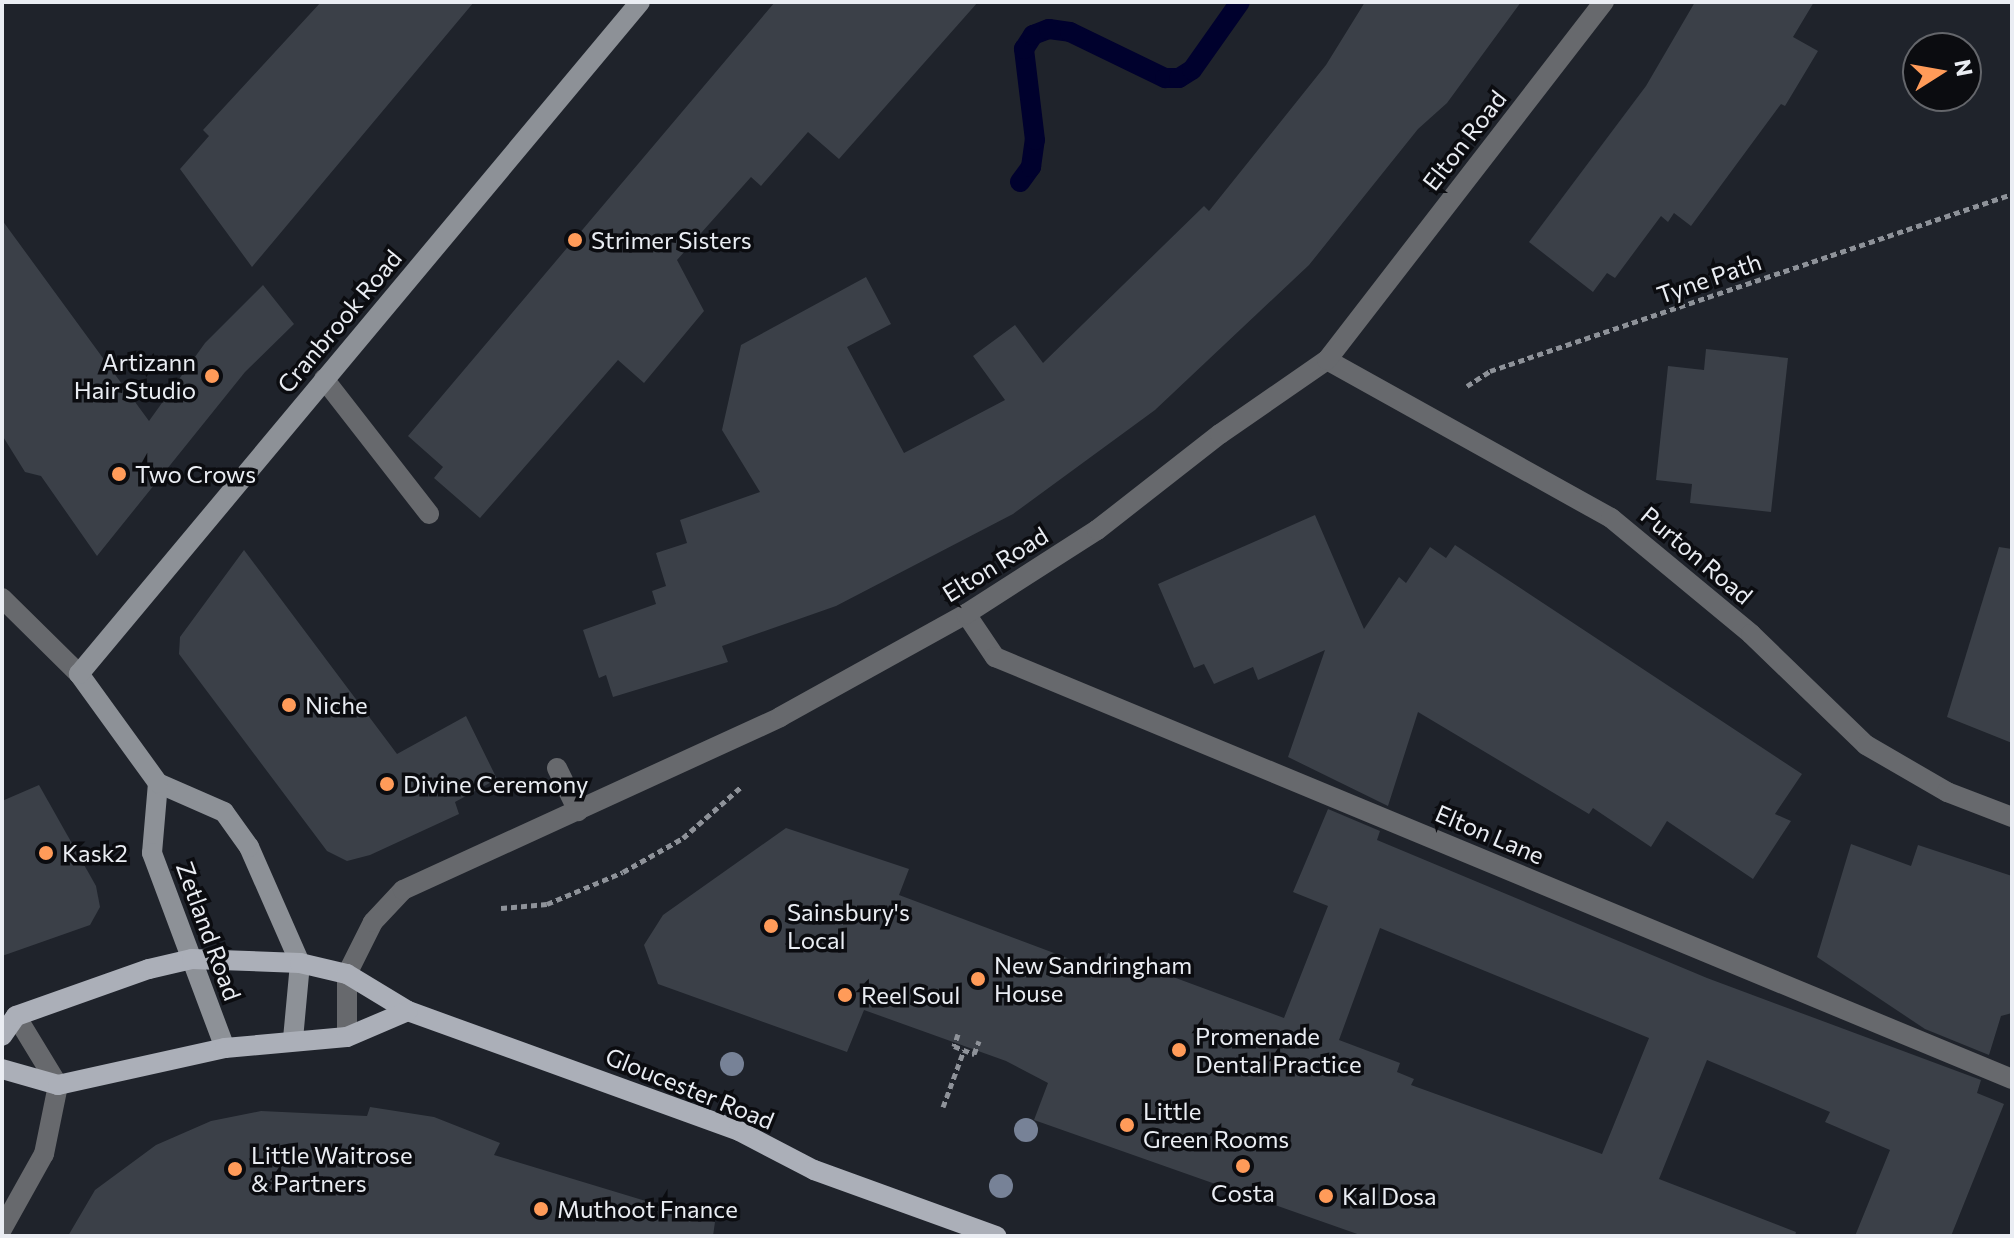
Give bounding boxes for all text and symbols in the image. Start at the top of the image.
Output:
north arrow [1902,32,1982,112]
text: N [1949,57,1979,78]
street label: Elton Road [1416,84,1512,196]
place label: Strimer Sisters [591,226,752,254]
marker: Strimer Sisters [566,231,584,249]
street label: Cranbrook Road [271,244,407,398]
street label: Tyne Path [1653,247,1765,309]
place label: Artizann Hair Studio [74,348,196,404]
marker: Artizann Hair Studio [203,367,221,385]
place label: Two Crows [135,460,256,488]
marker: Two Crows [110,465,128,483]
street label: Purton Road [1635,500,1759,610]
street label: Elton Road [937,520,1053,608]
place label: Niche [305,691,368,719]
marker: Niche [280,696,298,714]
place label: Divine Ceremony [403,770,588,798]
marker: Divine Ceremony [378,775,396,793]
street label: Elton Lane [1431,798,1549,870]
place label: Kask2 [62,839,128,867]
marker: Kask2 [37,844,55,862]
street label: Zetland Road [171,858,247,1004]
place label: Sainsbury's Local [787,898,910,954]
marker: Sainsbury's Local [762,917,780,935]
place label: New Sandringham House [994,951,1192,1007]
marker: New Sandringham House [969,970,987,988]
place label: Reel Soul [861,981,960,1009]
marker: Reel Soul [836,986,854,1004]
place label: Promenade Dental Practice [1195,1022,1362,1078]
street label: Gloucester Road [601,1041,779,1135]
marker: Promenade Dental Practice [1170,1041,1188,1059]
place label: Little Green Rooms [1143,1097,1289,1153]
marker: Little Green Rooms [1118,1116,1136,1134]
place label: Little Waitrose & Partners [251,1141,413,1197]
marker: Costa [1234,1157,1252,1175]
marker: Little Waitrose & Partners [226,1160,244,1178]
place label: Costa [1211,1179,1275,1207]
place label: Kal Dosa [1342,1182,1437,1210]
marker: Kal Dosa [1317,1187,1335,1205]
place label: Muthoot Fnance [557,1195,738,1223]
marker: Muthoot Fnance [532,1200,550,1218]

